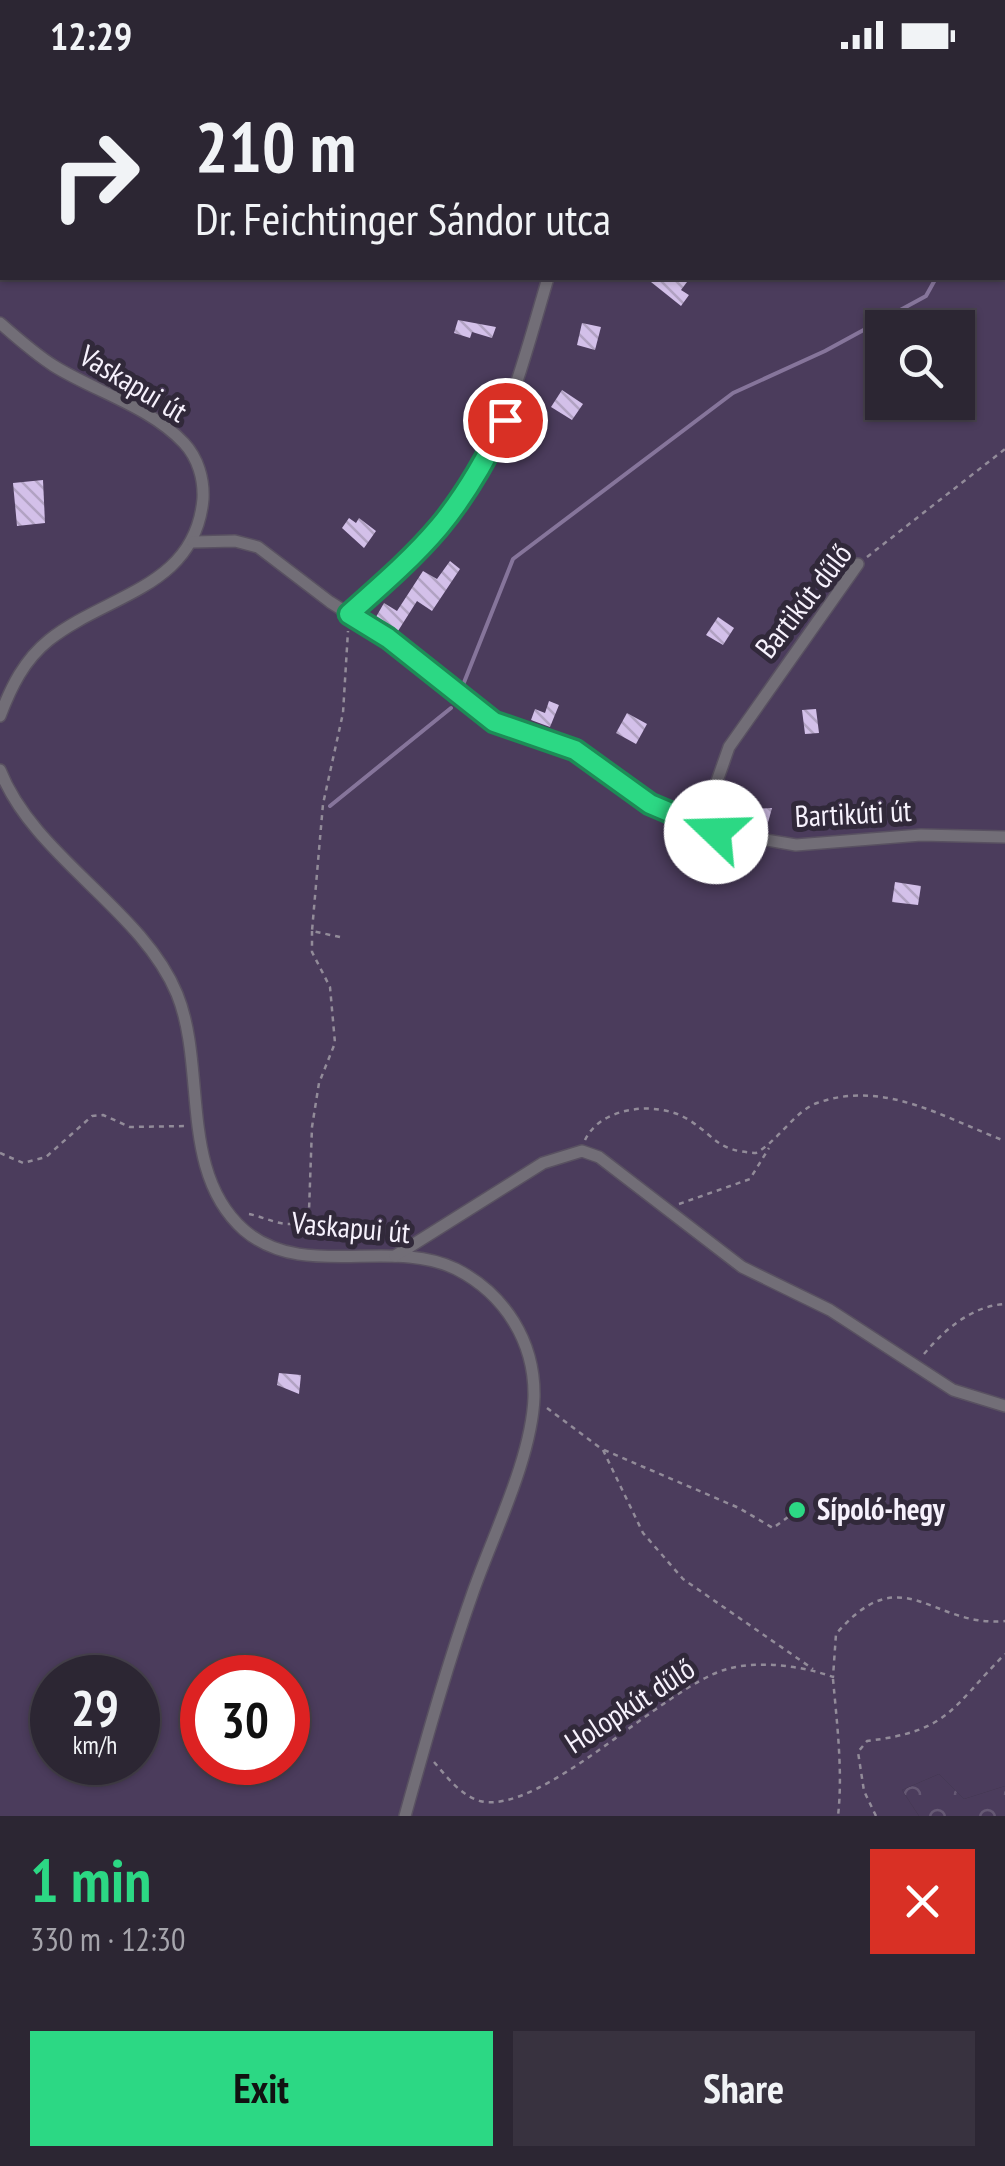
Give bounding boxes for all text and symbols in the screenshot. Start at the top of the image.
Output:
text: 12:29 [50,11,132,60]
text: 210 m [195,101,356,191]
icon: right [30,110,160,240]
text: Dr. Feichtinger Sándor utca [195,189,611,247]
map controls [865,310,975,420]
button: search [865,310,975,420]
street label: Vaskapui út [72,335,195,430]
pin [463,378,548,463]
icon: arrive [478,393,533,448]
street label: Bartikút dűlő [746,535,860,665]
position arrow [664,780,768,884]
street label: Bartikúti út [794,790,913,835]
street label: Vaskapui út [289,1202,413,1251]
place label: Sípoló-hegy [817,1489,946,1528]
marker: Sípoló-hegy [786,1499,808,1521]
street label: Holopkút dűlő [557,1648,702,1761]
speed limit sign: 30 [180,1655,310,1785]
text: 29 [71,1675,119,1740]
text: km/h [73,1729,117,1761]
text: 1 min [30,1841,151,1919]
button: close [870,1849,975,1954]
text: 330 m · 12:30 [30,1918,185,1960]
button: Exit [30,2031,493,2146]
button: Share [513,2031,975,2146]

